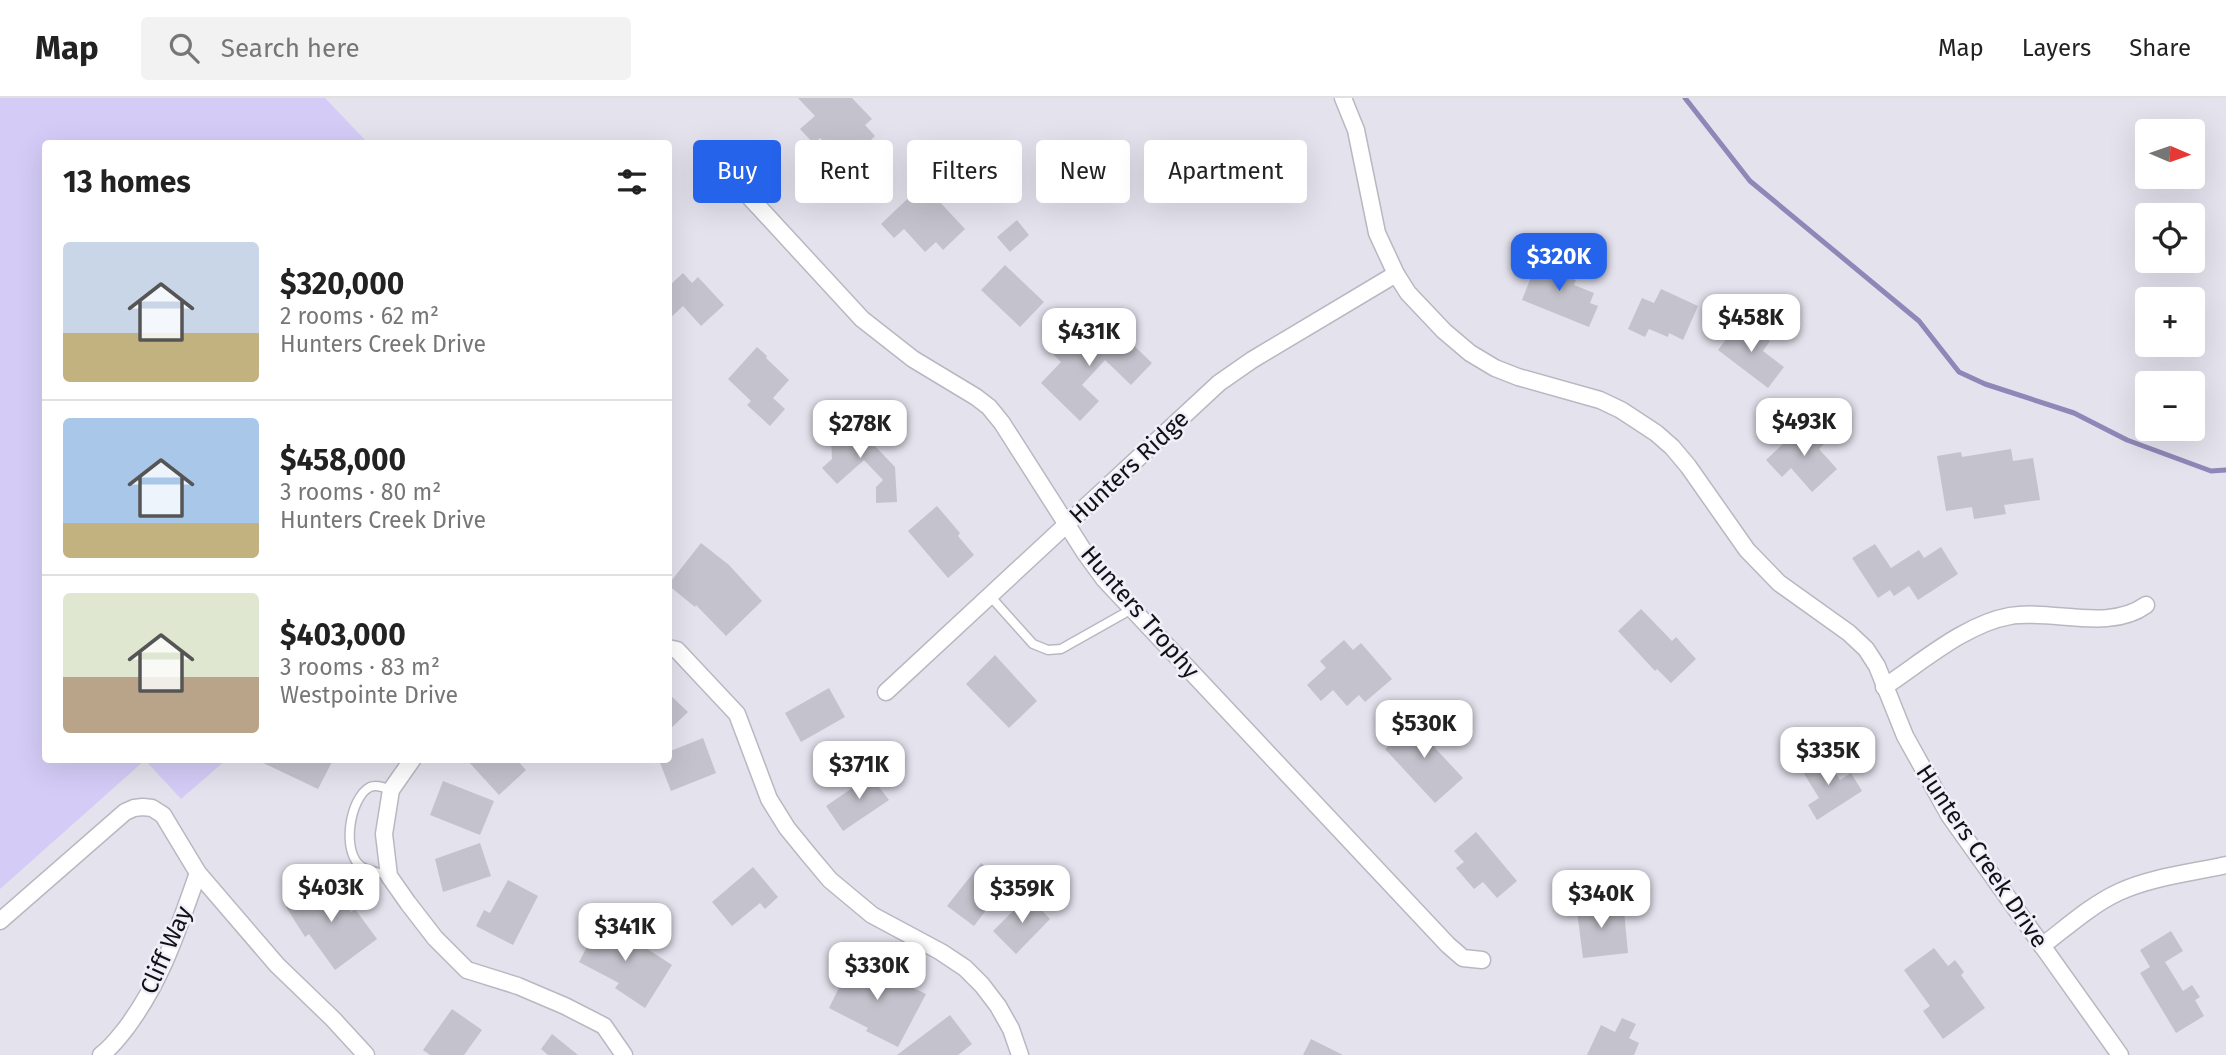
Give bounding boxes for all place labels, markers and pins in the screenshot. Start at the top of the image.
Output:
pin: $320K [1510,234,1608,293]
pin: $458K [1702,294,1800,354]
pin: $431K [1040,308,1138,368]
pin: $493K [1755,398,1853,458]
pin: $278K [811,400,909,460]
pin: $530K [1375,700,1473,760]
pin: $335K [1779,728,1877,787]
pin: $371K [810,742,908,801]
pin: $403K [282,864,380,924]
pin: $359K [973,866,1071,925]
pin: $340K [1552,870,1650,930]
pin: $341K [576,904,674,963]
pin: $330K [828,942,926,1002]

